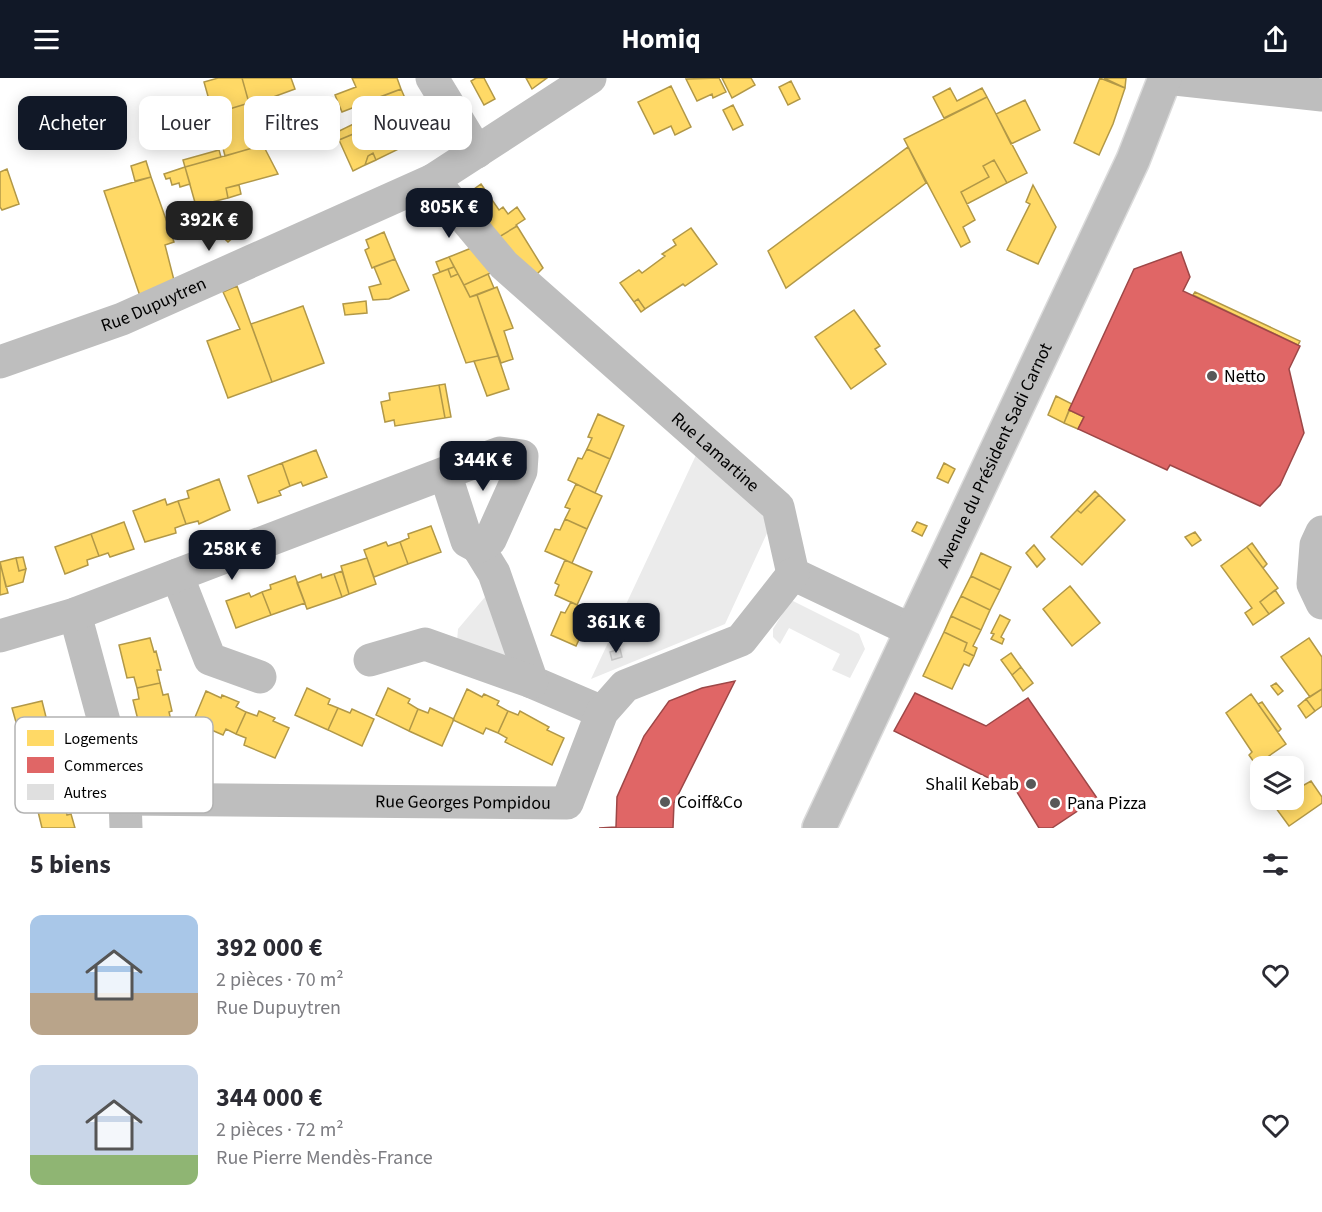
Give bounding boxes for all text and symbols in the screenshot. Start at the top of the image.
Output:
text: Homiq [621,20,701,59]
icon: menu [30,23,63,56]
icon: share [1259,23,1292,56]
chip: Acheter [18,96,127,150]
chip: Louer [139,96,232,150]
chip: Filtres [244,96,340,150]
chip: Nouveau [352,96,472,150]
pin: 805K € [400,188,498,239]
text: 805K € [420,193,478,221]
pin: 392K € [160,201,258,252]
text: 392K € [180,206,238,234]
street label: Rue Dupuytren [98,271,210,338]
street label: Avenue du Président Sadi Carnot [931,339,1058,572]
place label: Netto [1224,364,1266,389]
marker: Netto [1205,369,1219,383]
street label: Rue Lamartine [666,406,765,498]
pin: 344K € [434,441,532,492]
text: 344K € [454,446,512,474]
pin: 258K € [183,530,281,581]
text: 258K € [203,535,261,563]
pin: 361K € [567,603,665,654]
text: 361K € [587,608,645,636]
legend [15,717,213,813]
text: Logements [64,728,138,750]
text: Commerces [64,755,144,777]
map controls [1250,756,1304,810]
button: layers [1250,756,1304,810]
place label: Shalil Kebab [925,772,1019,797]
marker: Shalil Kebab [1024,777,1038,791]
text: Autres [64,782,107,804]
street label: Rue Georges Pompidou [375,789,551,816]
place label: Coiff&Co [677,790,743,815]
place label: Pana Pizza [1067,791,1147,816]
marker: Coiff&Co [658,795,672,809]
marker: Pana Pizza [1048,796,1062,810]
text: 5 biens [30,846,111,883]
icon: filters [1259,848,1292,881]
text: 392 000 € [216,929,323,966]
icon: home [78,939,150,1011]
icon: heart [1259,959,1292,992]
text: 2 pièces · 70 m² [216,966,344,994]
text: Rue Dupuytren [216,994,341,1022]
text: 344 000 € [216,1079,323,1116]
icon: home [78,1089,150,1161]
icon: heart [1259,1109,1292,1142]
text: 2 pièces · 72 m² [216,1116,344,1144]
text: Rue Pierre Mendès-France [216,1144,433,1172]

